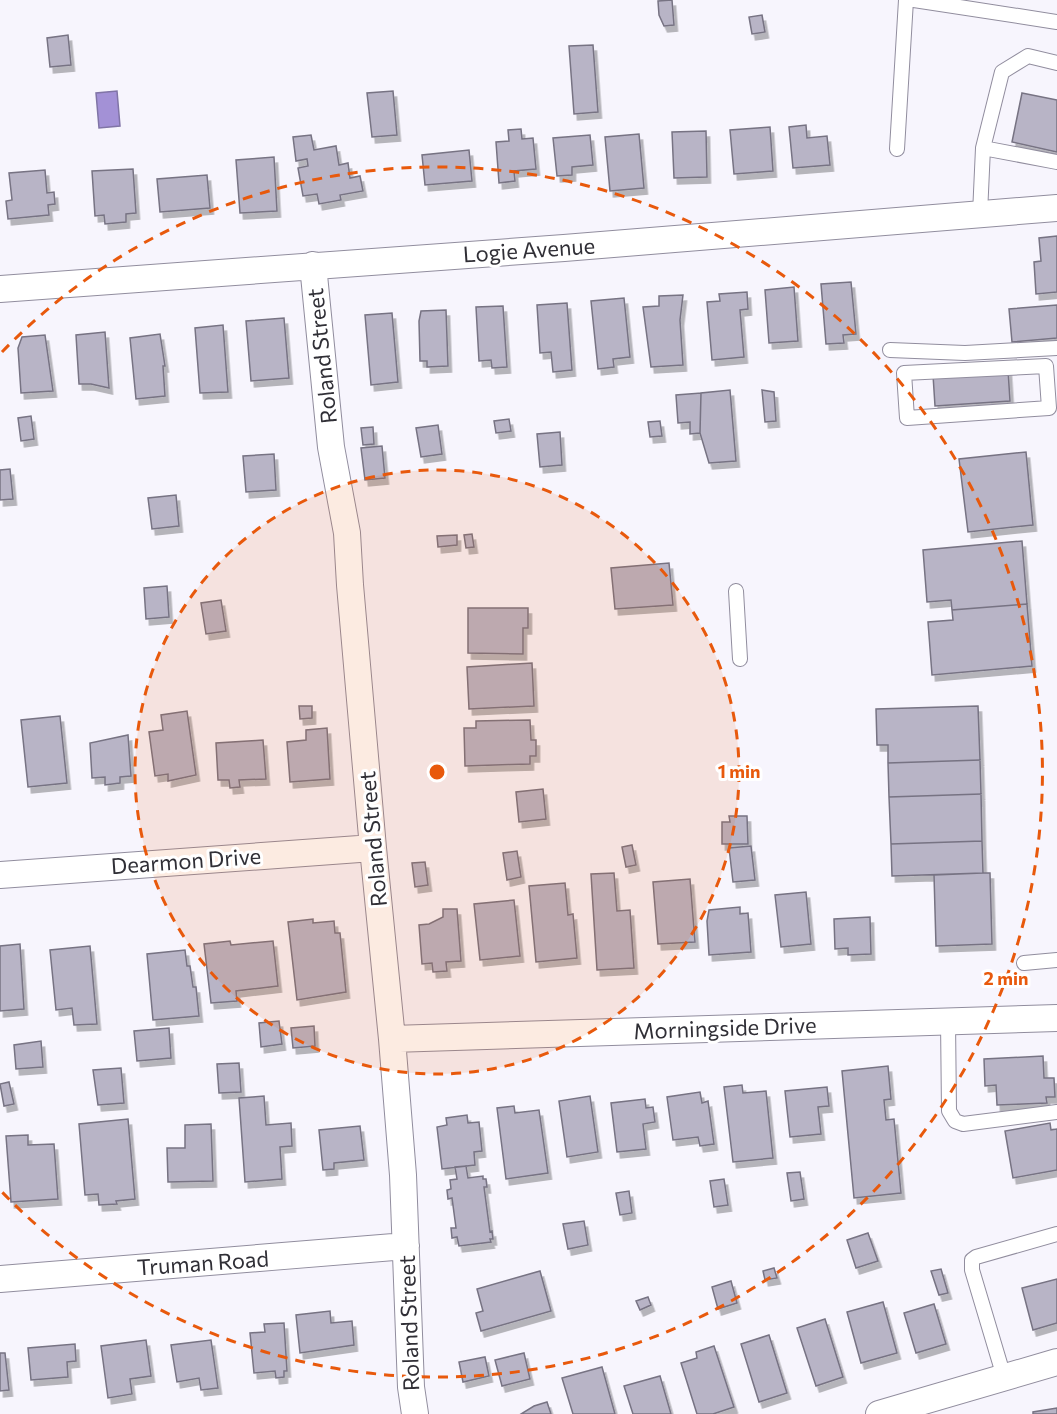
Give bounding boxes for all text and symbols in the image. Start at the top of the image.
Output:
street label: Logie Avenue [462,231,596,268]
street label: Roland Street [301,287,342,425]
text: 1 min [718,760,760,782]
centre of rings [427,762,447,782]
street label: Roland Street [353,770,392,908]
street label: Dearmon Drive [110,842,262,879]
text: 2 min [984,967,1028,989]
street label: Morningside Drive [633,1011,817,1044]
street label: Truman Road [136,1244,270,1281]
street label: Roland Street [393,1255,424,1391]

